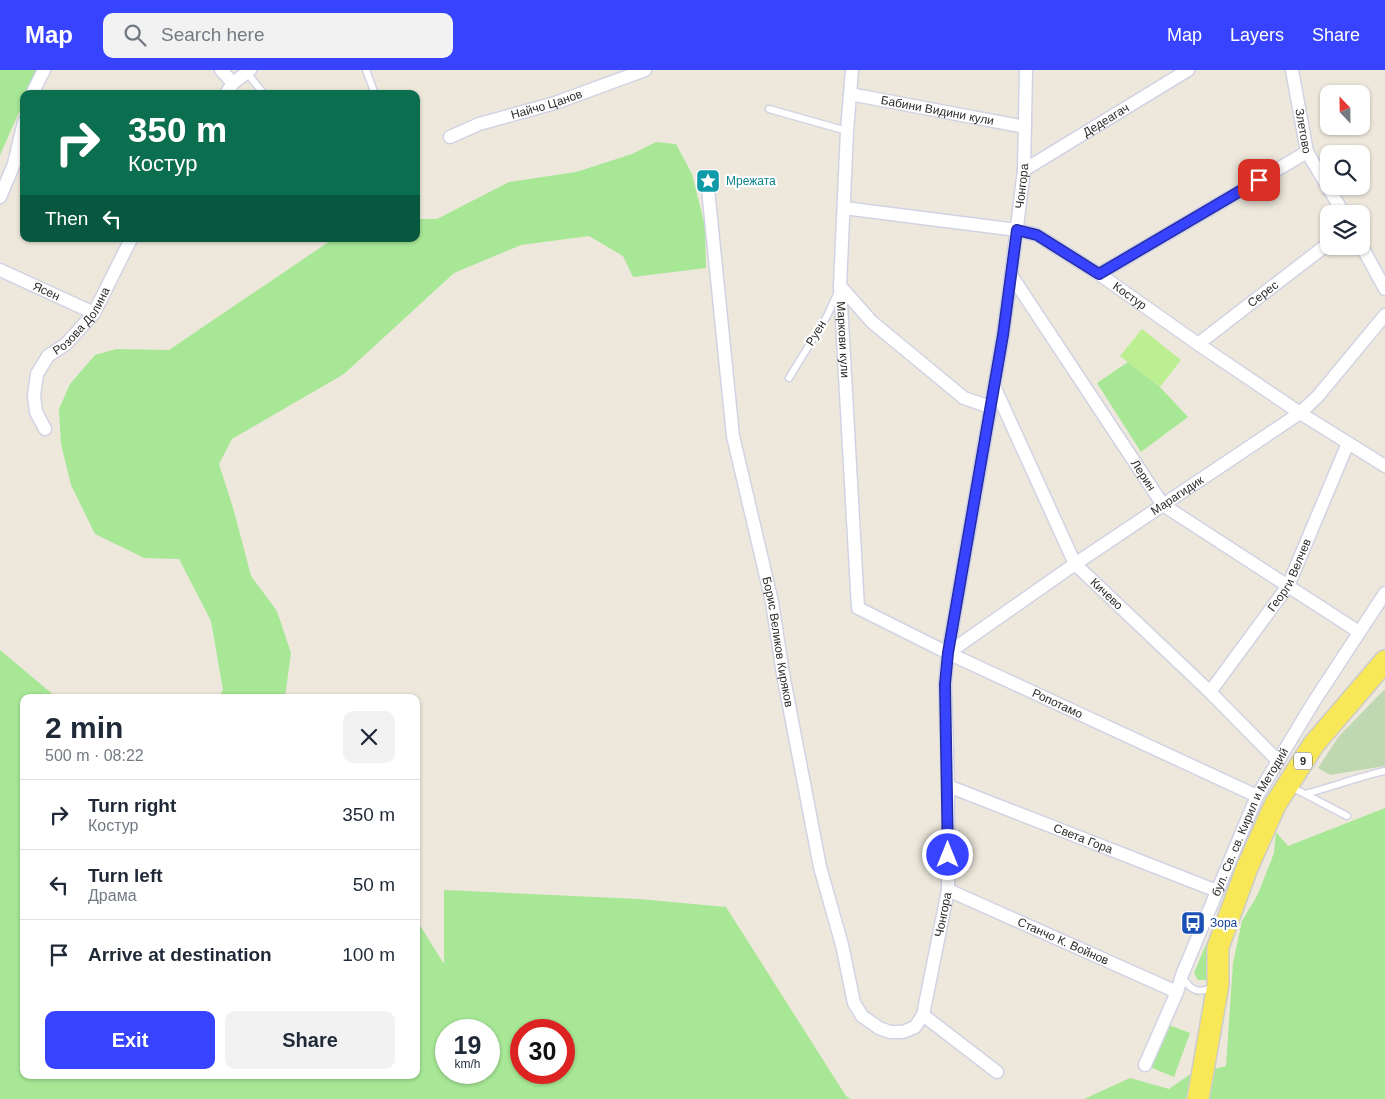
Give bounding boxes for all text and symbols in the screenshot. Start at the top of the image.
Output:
search box [103,13,453,58]
text: Map [25,21,73,48]
icon: search [121,21,149,49]
text: Search here [161,24,265,45]
text: Map [1167,25,1202,45]
text: Layers [1230,25,1284,45]
text: Share [1312,25,1360,45]
north arrow [1320,85,1370,135]
map controls [1320,85,1370,255]
street label: Найчо Цанов [509,87,584,122]
street label: Бабини Видини кули [880,93,995,128]
street label: Дедеагач [1080,101,1132,139]
street label: Злетово [1292,107,1314,155]
icon: right [45,110,110,175]
text: 350 m [128,110,227,149]
button: search [1320,145,1370,195]
text: Костур [128,151,197,176]
pin [1238,159,1280,201]
street label: Чонгора [1012,163,1031,210]
icon: arrive [1245,166,1273,194]
place icon: Мрежата [695,168,721,194]
place label: Мрежата [726,174,776,188]
icon: left [98,205,126,233]
button: layers [1320,205,1370,255]
text: Then [45,208,88,229]
street label: Серес [1245,278,1281,310]
street label: Ясен [31,279,62,303]
street label: Костур [1110,279,1150,313]
street label: Розова Долина [50,285,113,358]
street label: Маркови кули [834,301,852,378]
street label: Руен [803,318,829,348]
street label: Лерин [1128,457,1159,494]
street label: Марагидик [1148,472,1207,518]
street label: Георги Велчев [1265,537,1314,614]
street label: Борис Великов Киряков [759,575,796,708]
street label: Кичево [1087,575,1126,613]
street label: Ропотамо [1030,686,1085,721]
text: 2 min [45,711,123,744]
button: close [343,711,395,763]
street label: бул. Св. св. Кирил и Методий [1209,745,1291,898]
text: 500 m · 08:22 [45,747,144,764]
road number: 9 [1294,752,1312,769]
text: Turn right [88,795,176,816]
icon: right [45,801,73,829]
text: 350 m [342,804,395,825]
text: Костур [88,817,138,834]
street label: Света Гора [1051,821,1115,857]
position arrow [921,828,973,880]
text: Turn left [88,865,163,886]
icon: left [45,871,73,899]
text: 50 m [353,874,395,895]
text: Драма [88,887,137,904]
street label: Чонгора [932,891,954,938]
bus stop icon: Зора [1180,910,1206,936]
street label: Станчо К. Войнов [1015,915,1111,968]
place label: Зора [1210,916,1238,930]
icon: arrive [45,941,73,969]
text: Arrive at destination [88,944,272,965]
text: 100 m [342,944,395,965]
button: Exit [45,1011,215,1069]
button: Share [225,1011,395,1069]
speed limit sign: 30 [510,1019,575,1084]
text: 19 [454,1031,481,1059]
text: km/h [454,1057,481,1071]

